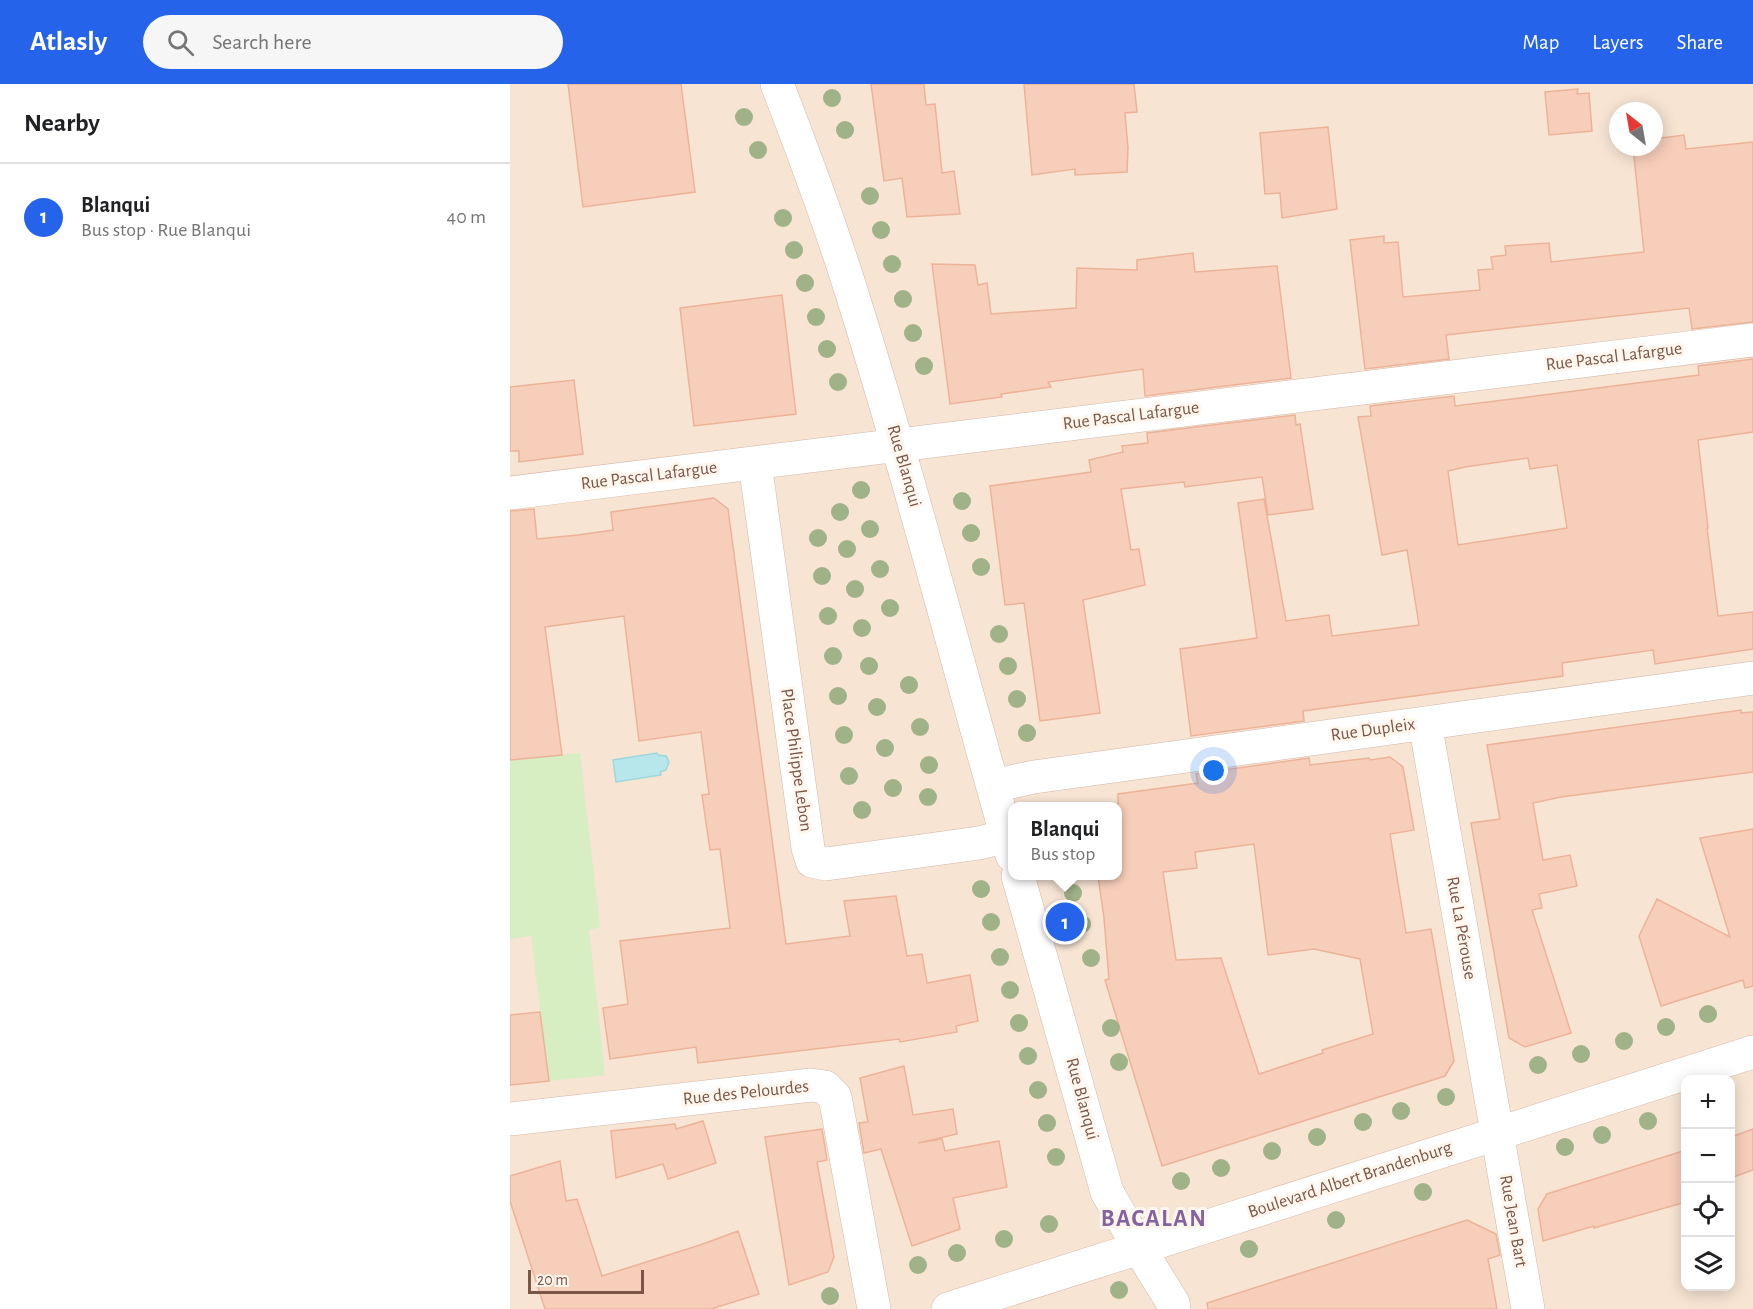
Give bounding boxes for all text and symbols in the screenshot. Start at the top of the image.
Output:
search box [143,15,563,69]
icon: search [164,26,197,59]
text: Atlasly [30,28,107,56]
text: Search here [212,31,312,53]
text: Map [1523,32,1559,53]
text: Layers [1592,32,1643,53]
text: Share [1676,32,1723,53]
north arrow [1609,102,1663,156]
text: Nearby [24,110,100,136]
text: Blanqui [81,194,150,216]
text: 1 [40,207,47,227]
text: 40 m [447,207,486,227]
text: Bus stop · Rue Blanqui [81,220,251,240]
street label: Rue Pascal Lafargue [1545,340,1683,374]
street label: Rue Pascal Lafargue [1062,399,1200,433]
street label: Rue Blanqui [884,423,924,509]
street label: Rue Pascal Lafargue [580,459,718,493]
street label: Place Philippe Lebon [777,687,815,833]
street label: Rue Dupleix [1330,715,1416,745]
your location [1199,756,1228,785]
popup [1008,802,1122,880]
text: Blanqui [1030,818,1100,840]
text: Bus stop [1030,844,1096,864]
street label: Rue La Pérouse [1443,875,1479,981]
pin: 1 [1046,900,1084,944]
street label: Rue Blanqui [1062,1056,1102,1142]
map controls [1681,1075,1735,1291]
button: + [1681,1075,1735,1129]
street label: Rue des Pelourdes [682,1077,810,1109]
button: − [1681,1129,1735,1183]
street label: Boulevard Albert Brandenburg [1246,1138,1454,1221]
street label: Rue Jean Bart [1496,1173,1530,1269]
button: locate [1681,1183,1735,1237]
district label: BACALAN [1101,1207,1207,1231]
button: layers [1681,1237,1735,1291]
scale bar [528,1267,644,1294]
text: 20 m [537,1272,568,1288]

